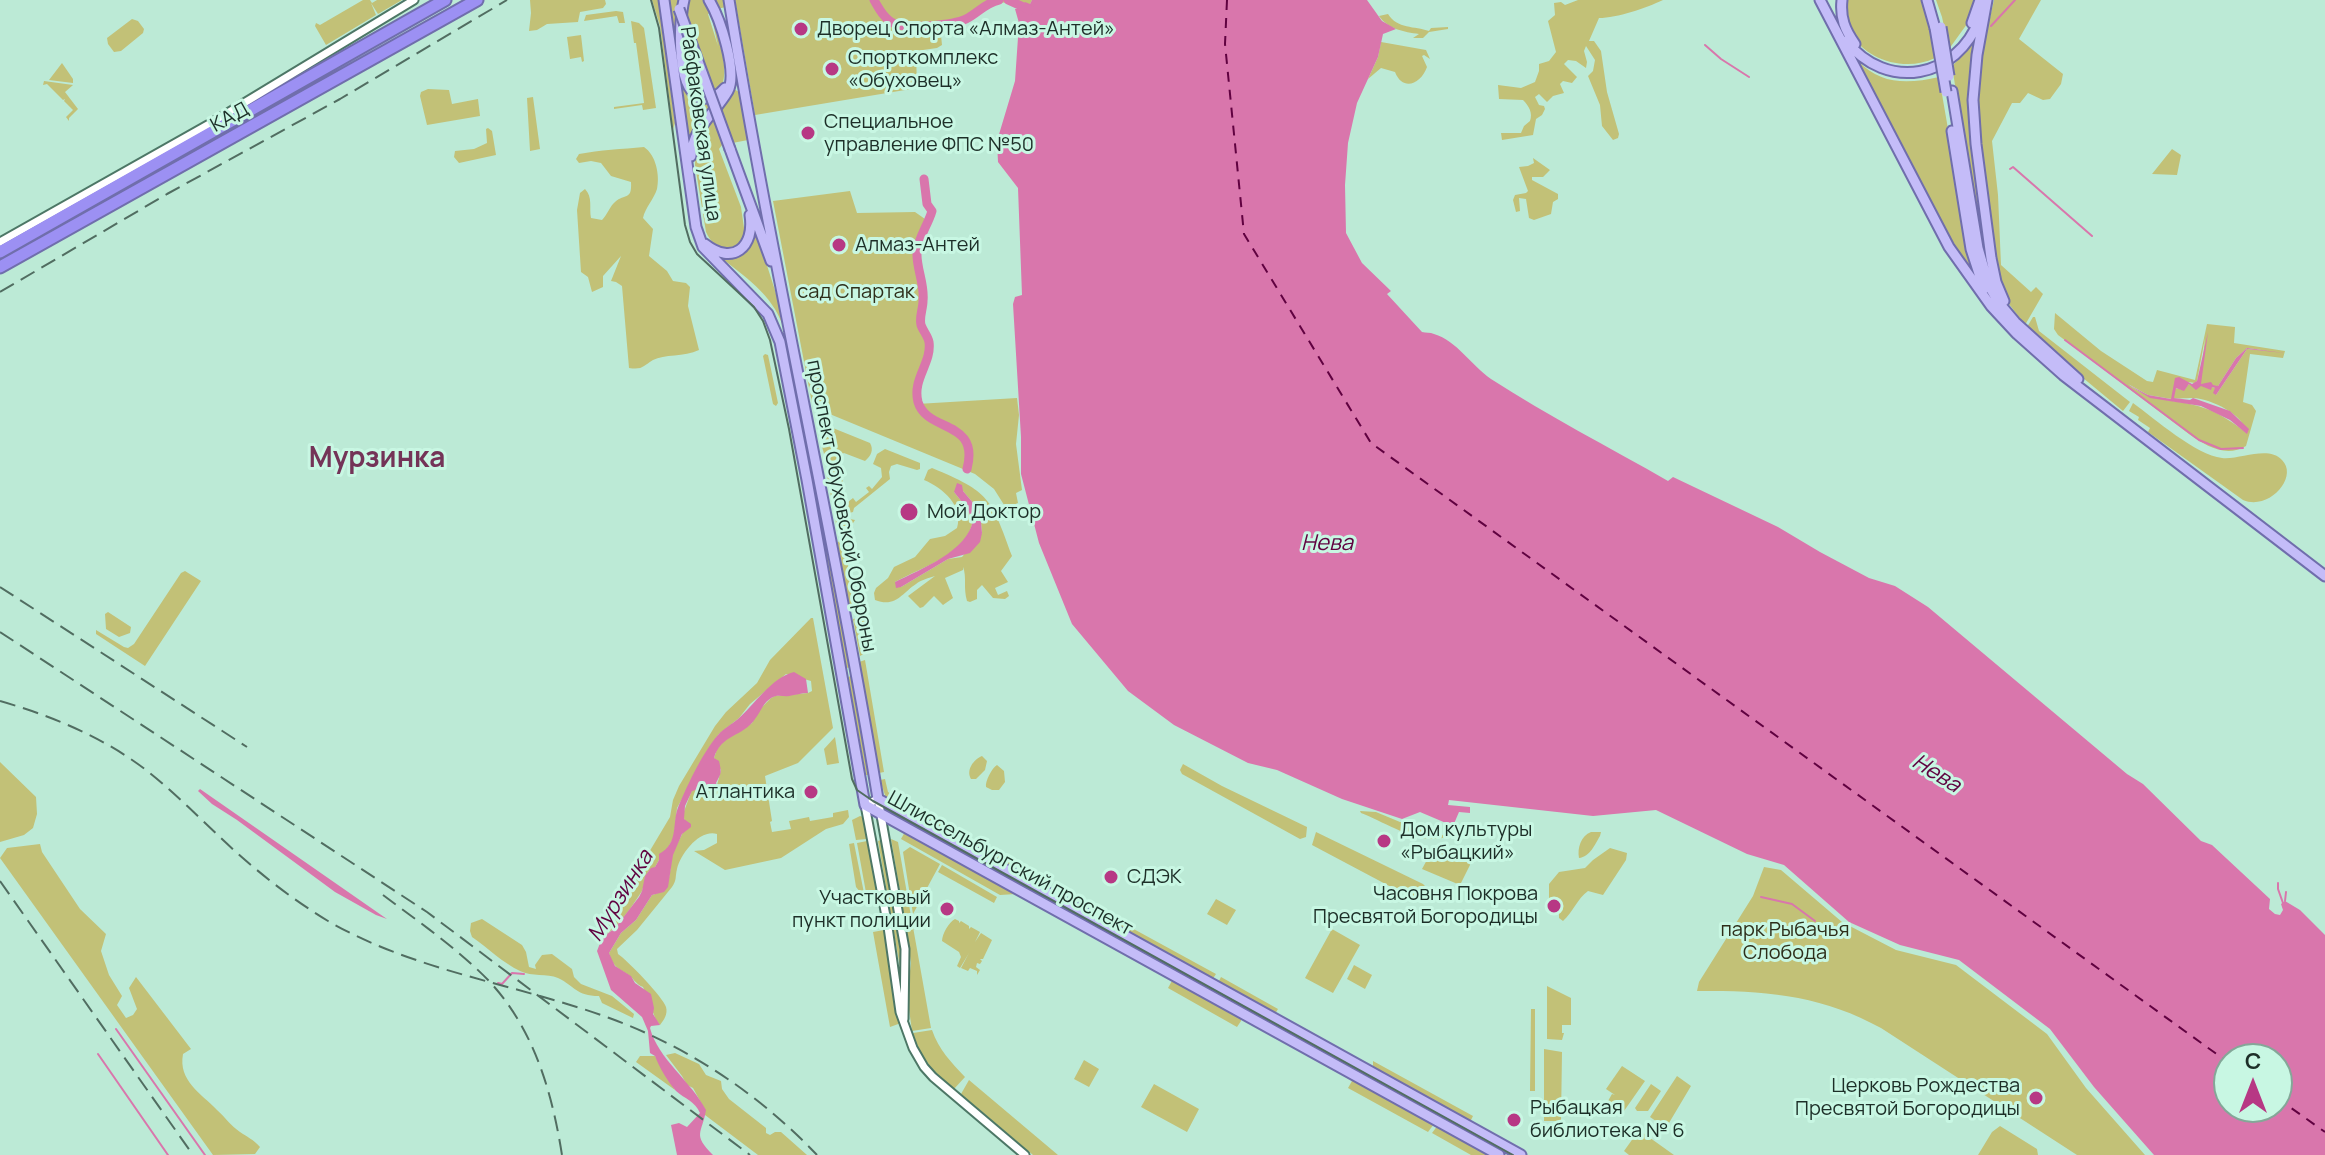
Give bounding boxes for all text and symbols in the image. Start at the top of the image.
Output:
place label: Дворец Спорта «Алмаз-Антей» [817,17,1115,41]
marker: Дворец Спорта «Алмаз-Антей» [792,20,810,38]
street label: Рабфаковская улица [674,25,726,223]
place label: Спорткомплекс «Обуховец» [848,46,998,93]
marker: Спорткомплекс «Обуховец» [823,60,841,78]
street label: КАД [207,98,253,138]
place label: Специальное управление ФПС №50 [824,110,1034,157]
marker: Специальное управление ФПС №50 [799,124,817,142]
place label: Алмаз-Антей [855,233,980,257]
marker: Алмаз-Антей [830,236,848,254]
park label: сад Спартак [797,280,915,304]
street label: проспект Обуховской Обороны [801,358,881,654]
district label: Мурзинка [309,442,445,476]
place label: Мой Доктор [927,500,1041,524]
marker: Мой Доктор [898,501,920,523]
water label: Нева [1301,531,1353,557]
water label: Нева [1907,749,1965,799]
place label: Атлантика [695,780,795,804]
marker: Атлантика [802,783,820,801]
street label: Шлиссельбургский проспект [883,786,1137,942]
place label: Дом культуры «Рыбацкий» [1400,818,1532,865]
marker: Дом культуры «Рыбацкий» [1375,832,1393,850]
water label: Мурзинка [583,846,659,946]
place label: СДЭК [1127,865,1182,889]
marker: СДЭК [1102,868,1120,886]
place label: Часовня Покрова Пресвятой Богородицы [1313,882,1538,929]
place label: Участковый пункт полиции [792,886,931,933]
marker: Часовня Покрова Пресвятой Богородицы [1545,897,1563,915]
marker: Участковый пункт полиции [938,900,956,918]
park label: парк Рыбачья Слобода [1720,918,1850,965]
north arrow [2213,1043,2293,1123]
text: С [2245,1046,2261,1076]
place label: Церковь Рождества Пресвятой Богородицы [1795,1074,2020,1121]
marker: Церковь Рождества Пресвятой Богородицы [2027,1089,2045,1107]
place label: Рыбацкая библиотека № 6 [1530,1096,1685,1143]
marker: Рыбацкая библиотека № 6 [1505,1111,1523,1129]

